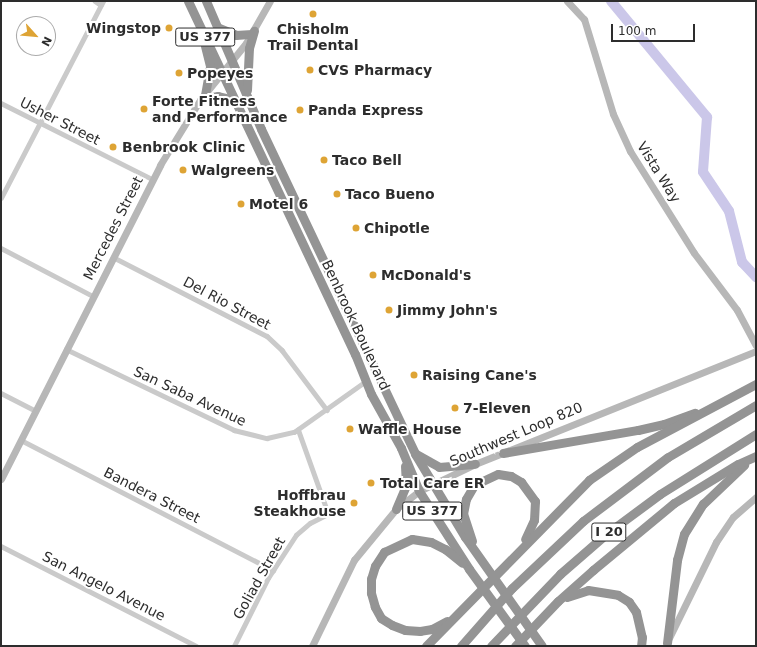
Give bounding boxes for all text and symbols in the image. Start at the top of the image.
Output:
marker: Chisholm Trail Dental [308,9,318,19]
north arrow [16,16,56,56]
scale bar [613,16,697,42]
place label: Wingstop [86,20,161,36]
place label: Chisholm Trail Dental [268,21,358,54]
marker: Wingstop [164,23,174,33]
text: 100 m [618,24,656,38]
road number: US 377 [175,26,235,48]
text: N [38,34,54,48]
place label: CVS Pharmacy [318,62,432,78]
place label: Popeyes [187,65,253,81]
marker: CVS Pharmacy [305,65,315,75]
marker: Popeyes [174,68,184,78]
place label: Forte Fitness and Performance [152,93,287,126]
street label: Usher Street [17,94,103,148]
place label: Panda Express [308,102,423,118]
marker: Forte Fitness and Performance [139,104,149,114]
marker: Panda Express [295,105,305,115]
street label: Vista Way [634,138,684,206]
place label: Benbrook Clinic [122,139,245,155]
marker: Benbrook Clinic [107,141,119,153]
place label: Taco Bell [332,152,402,168]
marker: Taco Bell [319,155,329,165]
place label: Walgreens [191,162,274,178]
marker: Walgreens [178,165,188,175]
street label: Mercedes Street [80,173,146,283]
place label: Taco Bueno [345,186,435,202]
marker: Taco Bueno [332,189,342,199]
place label: Motel 6 [249,196,308,212]
marker: Motel 6 [236,199,246,209]
place label: Chipotle [364,220,430,236]
marker: Chipotle [351,223,361,233]
street label: Benbrook Boulevard [318,257,394,393]
place label: McDonald's [381,267,471,283]
marker: McDonald's [368,270,378,280]
street label: Del Rio Street [180,273,274,333]
place label: Jimmy John's [397,302,498,318]
marker: Jimmy John's [384,305,394,315]
street label: San Saba Avenue [131,363,249,429]
place label: Raising Cane's [422,367,537,383]
marker: Raising Cane's [409,370,419,380]
street label: Southwest Loop 820 [447,398,585,470]
place label: 7-Eleven [463,400,531,416]
marker: 7-Eleven [450,403,460,413]
place label: Waffle House [358,421,462,437]
marker: Waffle House [345,424,355,434]
street label: Bandera Street [101,463,203,527]
place label: Total Care ER [380,475,484,491]
marker: Total Care ER [365,477,377,489]
place label: Hoffbrau Steakhouse [254,487,346,520]
marker: Hoffbrau Steakhouse [349,498,359,508]
road number: US 377 [402,500,462,522]
road number: I 20 [591,521,627,543]
street label: Goliad Street [229,534,289,622]
street label: San Angelo Avenue [40,548,168,624]

